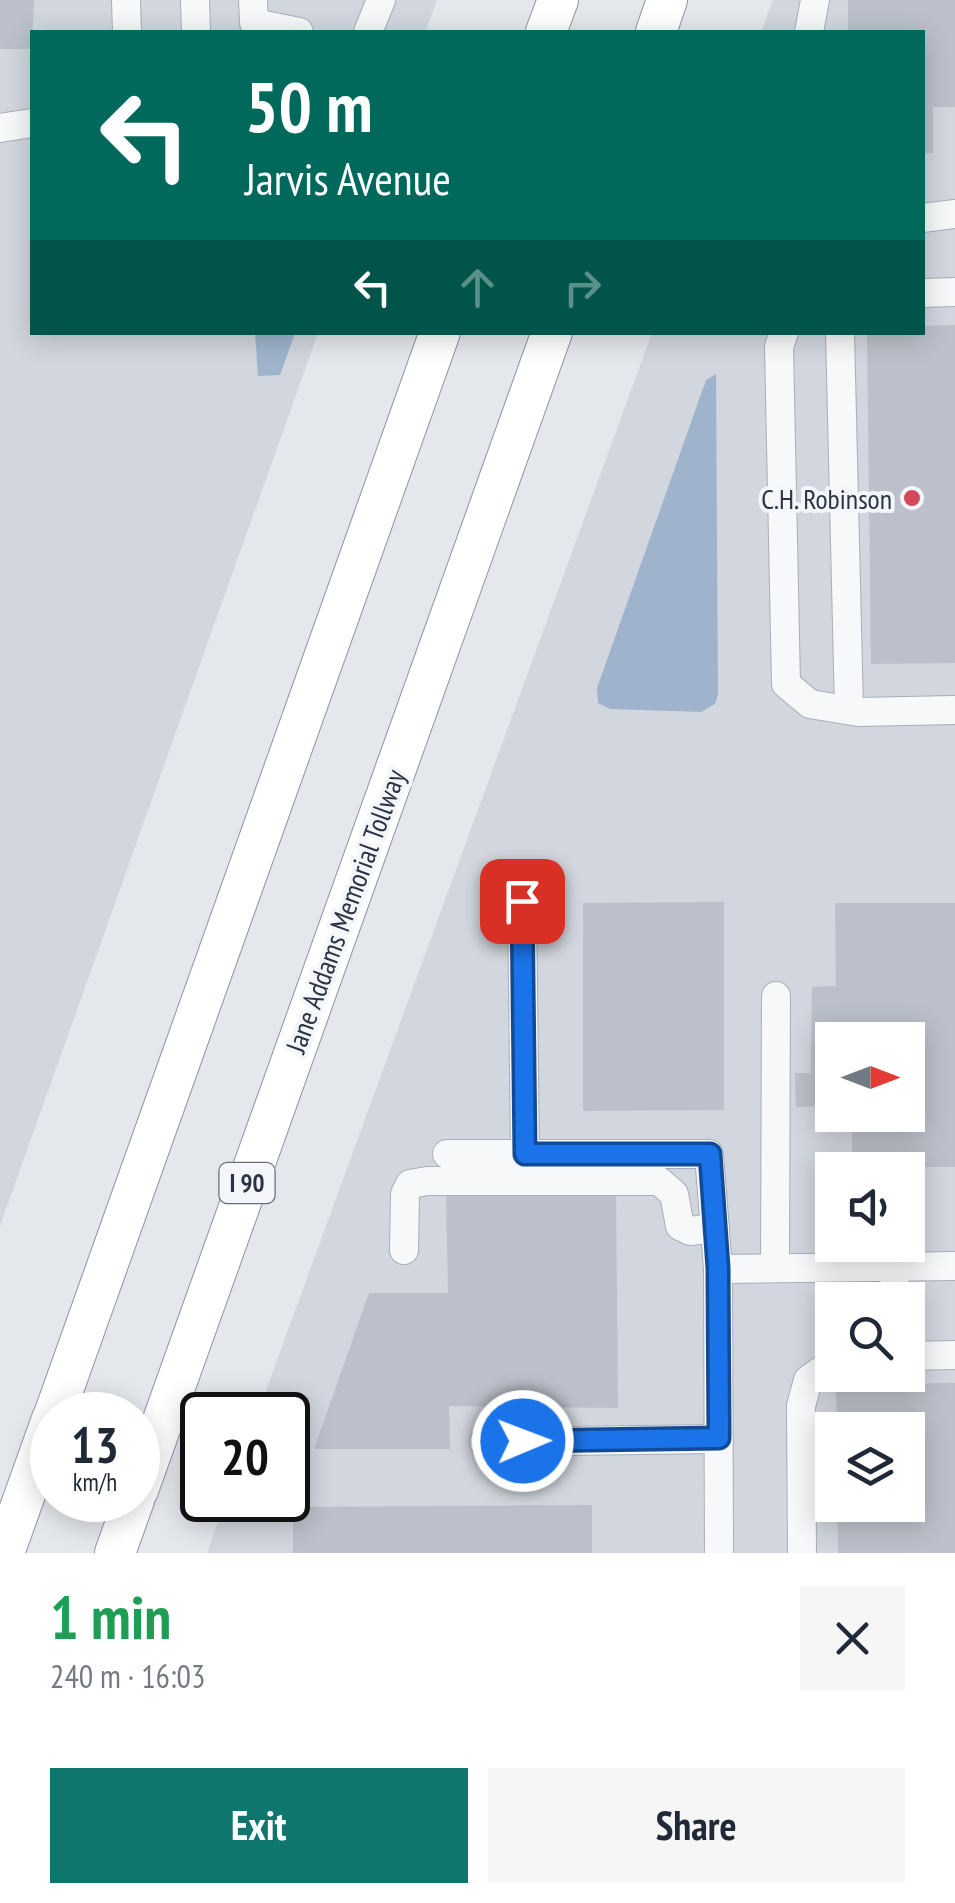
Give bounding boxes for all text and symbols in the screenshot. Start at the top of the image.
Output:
text: 50 m [245,61,373,151]
icon: left [80,70,210,200]
text: Jarvis Avenue [245,149,451,207]
icon: left [345,260,400,315]
icon: ahead [450,260,505,315]
icon: right [555,260,610,315]
place label: C.H. Robinson [761,480,892,517]
marker: C.H. Robinson [901,487,923,509]
street label: Jane Addams Memorial Tollway [276,764,414,1059]
pin [480,859,565,944]
icon: arrive [495,874,550,929]
north arrow [815,1022,925,1132]
map controls [815,1022,925,1522]
button: sound [815,1152,925,1262]
road number: I 90 [220,1163,274,1203]
button: search [815,1282,925,1392]
position arrow [471,1389,575,1493]
speed limit sign: 20 [180,1392,310,1522]
text: 13 [71,1412,119,1477]
button: layers [815,1412,925,1522]
text: km/h [73,1466,117,1498]
text: 1 min [50,1578,171,1656]
button: close [800,1586,905,1691]
text: 240 m · 16:03 [50,1655,205,1697]
button: Exit [50,1768,468,1883]
button: Share [488,1768,905,1883]

